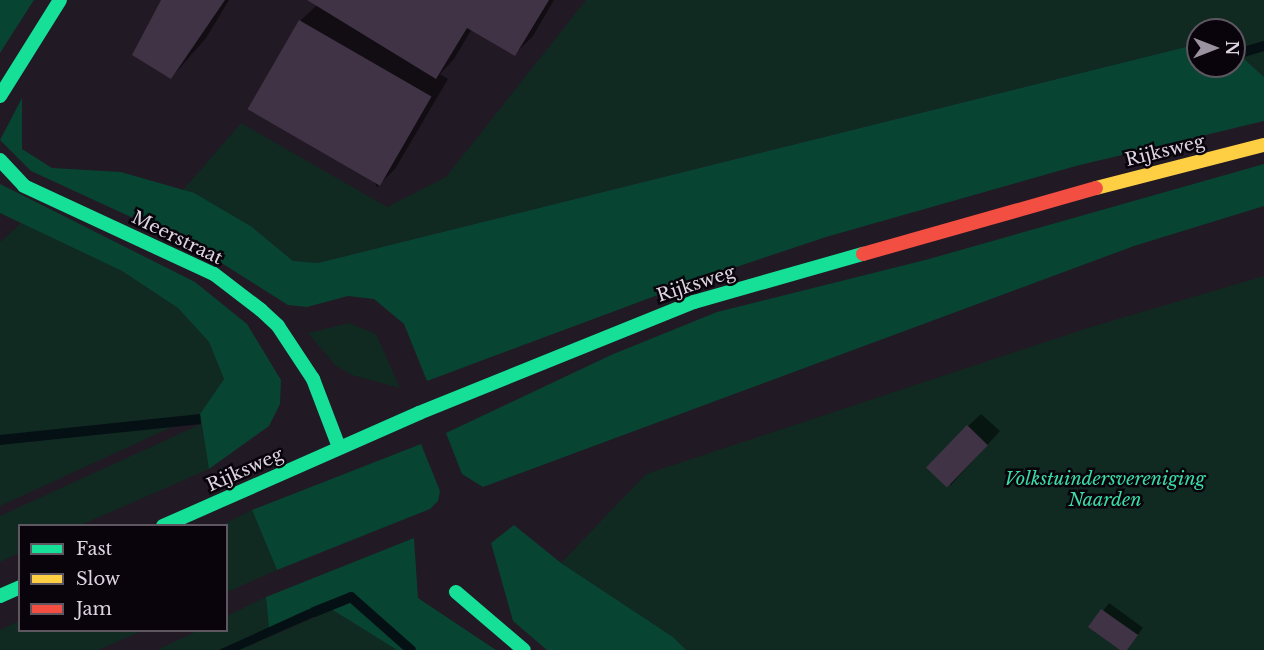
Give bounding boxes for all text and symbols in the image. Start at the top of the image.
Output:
north arrow [1186,18,1246,78]
text: N [1222,40,1242,56]
street label: Rijksweg [1123,131,1207,171]
street label: Meerstraat [128,207,226,269]
street label: Rijksweg [654,261,738,307]
street label: Rijksweg [204,444,286,496]
park label: Volkstuindersvereniging Naarden [1005,469,1205,512]
legend [18,524,228,632]
text: Fast [76,538,112,560]
text: Slow [76,568,120,590]
text: Jam [76,598,112,620]

